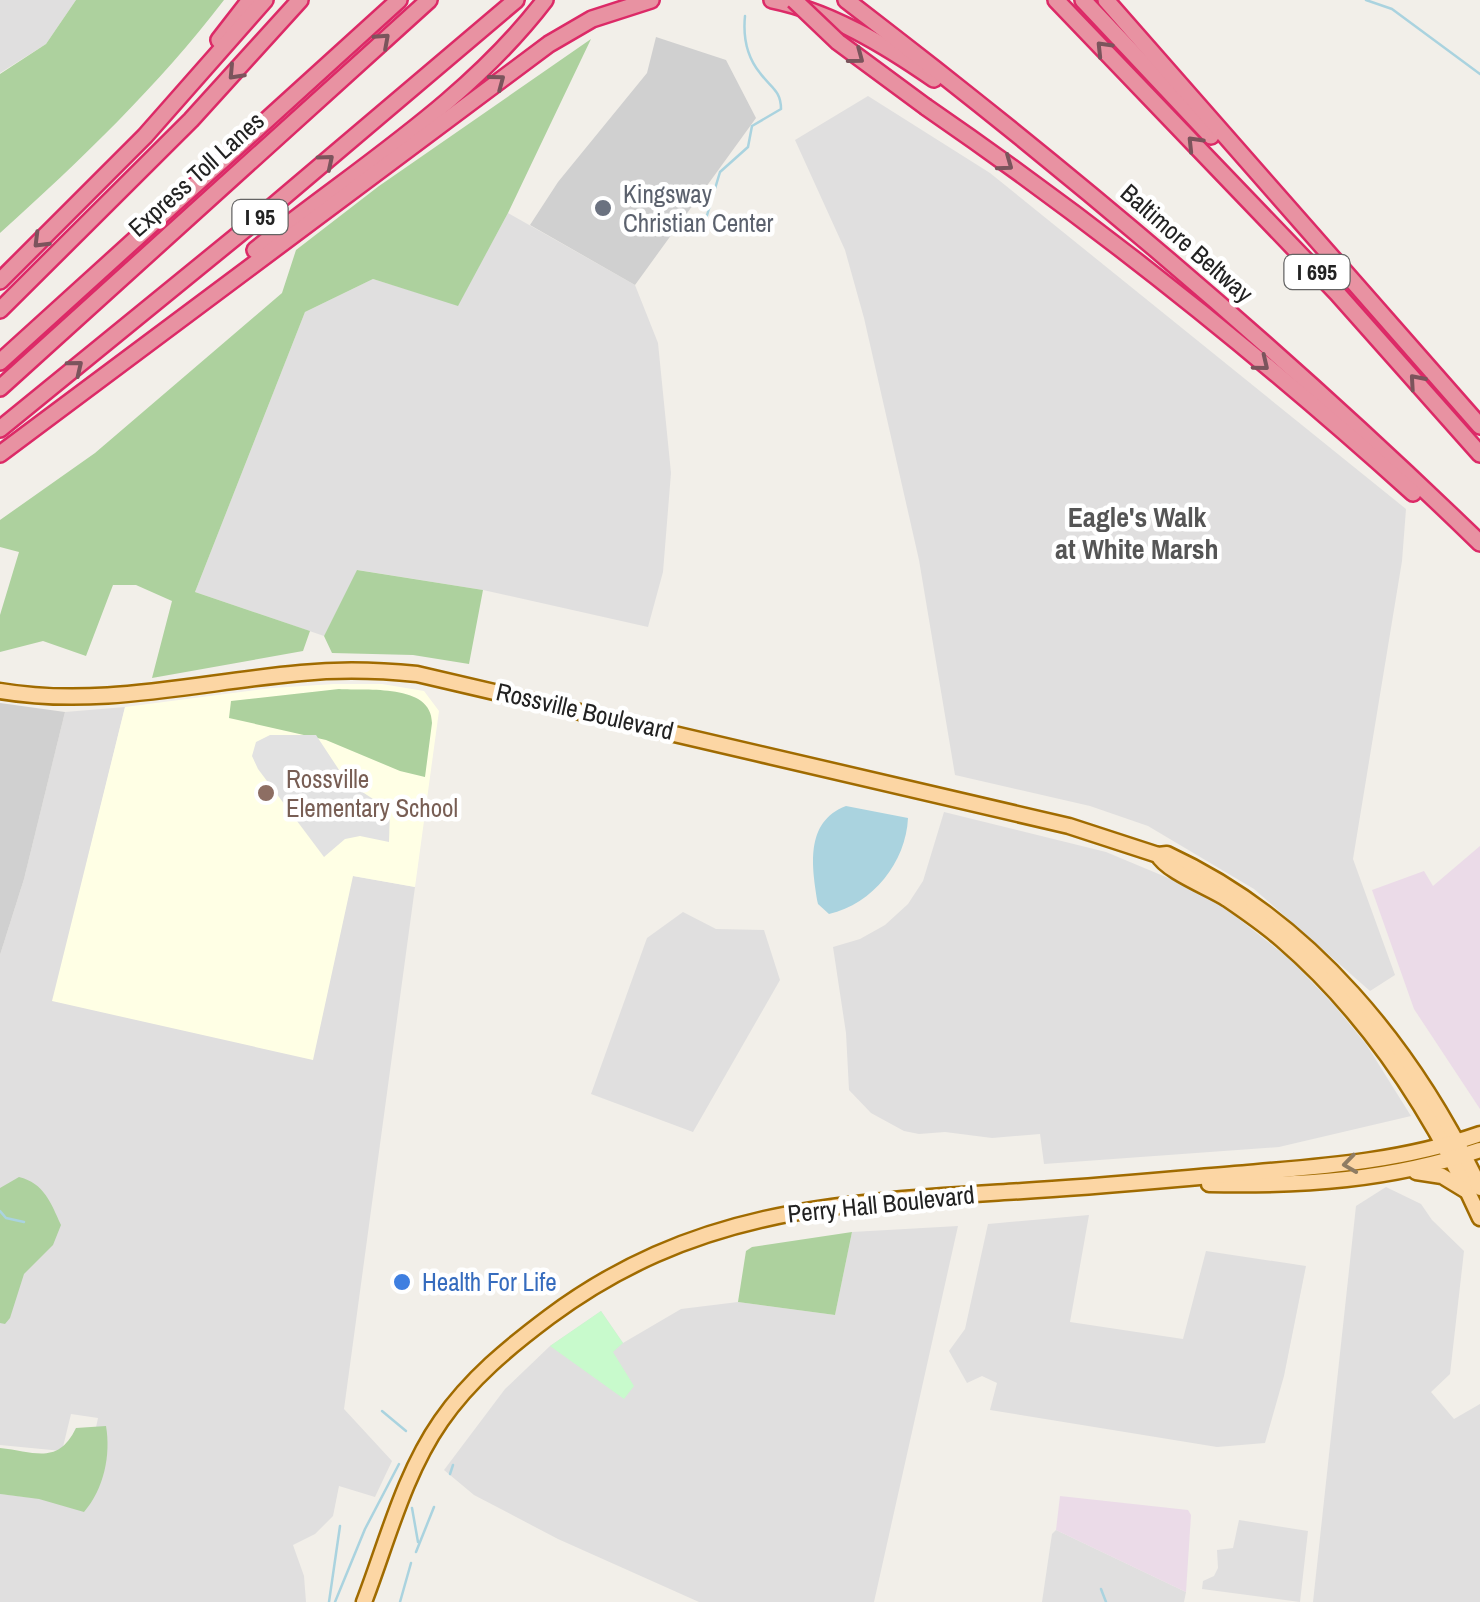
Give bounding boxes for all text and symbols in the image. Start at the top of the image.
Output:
one-way arrow [371,34,390,52]
one-way arrow [1096,41,1114,60]
one-way arrow [846,46,864,63]
one-way arrow [229,61,247,80]
one-way arrow [487,76,505,93]
street label: Express Toll Lanes [121,104,271,244]
one-way arrow [1188,137,1206,155]
one-way arrow [995,152,1013,169]
one-way arrow [315,155,333,173]
street label: Baltimore Beltway [1114,176,1261,311]
place label: Kingsway Christian Center [623,177,774,240]
marker: Kingsway Christian Center [592,197,614,219]
road number: I 95 [232,200,288,234]
one-way arrow [34,230,52,248]
road number: I 695 [1284,255,1350,289]
one-way arrow [1250,352,1268,370]
one-way arrow [64,361,82,379]
one-way arrow [1409,374,1427,392]
district label: Eagle's Walk at White Marsh [1055,498,1219,568]
street label: Rossville Boulevard [493,674,677,748]
place label: Rossville Elementary School [286,762,458,825]
marker: Rossville Elementary School [255,782,277,804]
one-way arrow [1341,1153,1358,1174]
street label: Perry Hall Boulevard [786,1177,976,1231]
place label: Health For Life [422,1265,557,1299]
marker: Health For Life [391,1271,413,1293]

